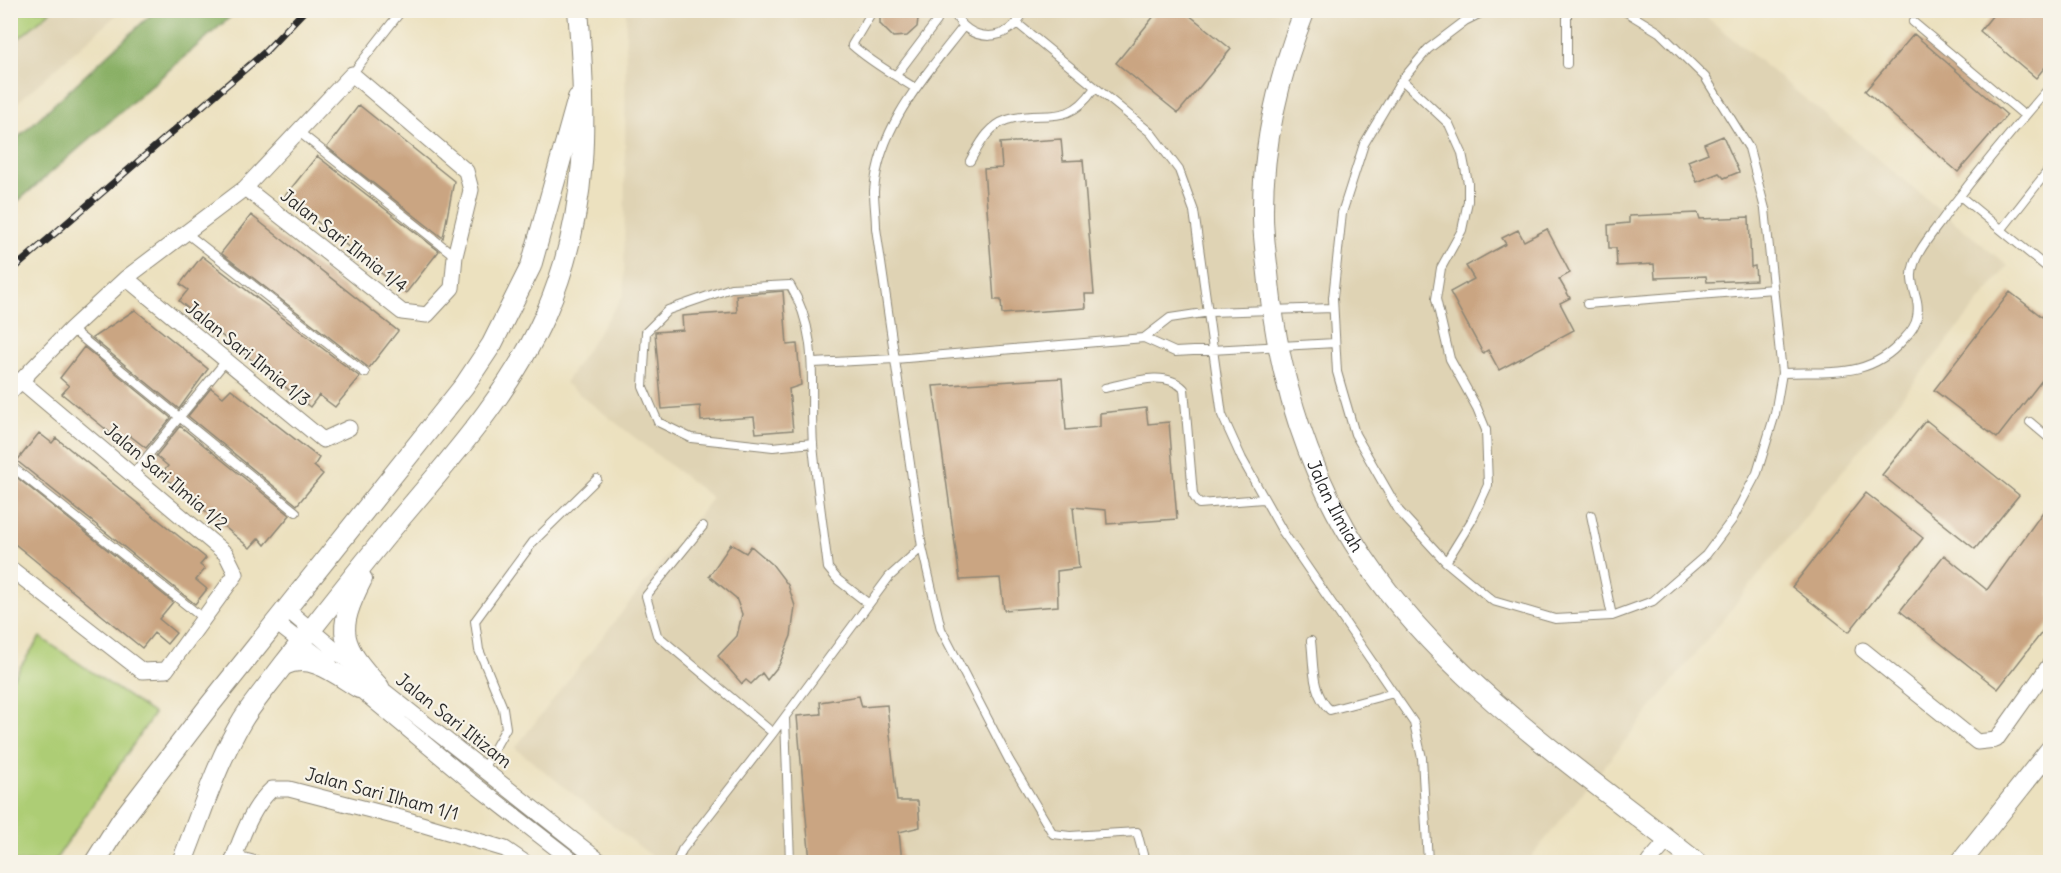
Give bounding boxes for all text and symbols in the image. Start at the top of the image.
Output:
street label: Jalan Sari Ilmia 1/4 [276,184,412,297]
street label: Jalan Sari Ilmia 1/3 [181,296,316,411]
street label: Jalan Sari Ilmia 1/2 [100,418,233,535]
street label: Jalan Ilmiah [1302,456,1369,556]
street label: Jalan Sari Iltizam [392,668,517,773]
street label: Jalan Sari Ilham 1/1 [303,762,461,825]

